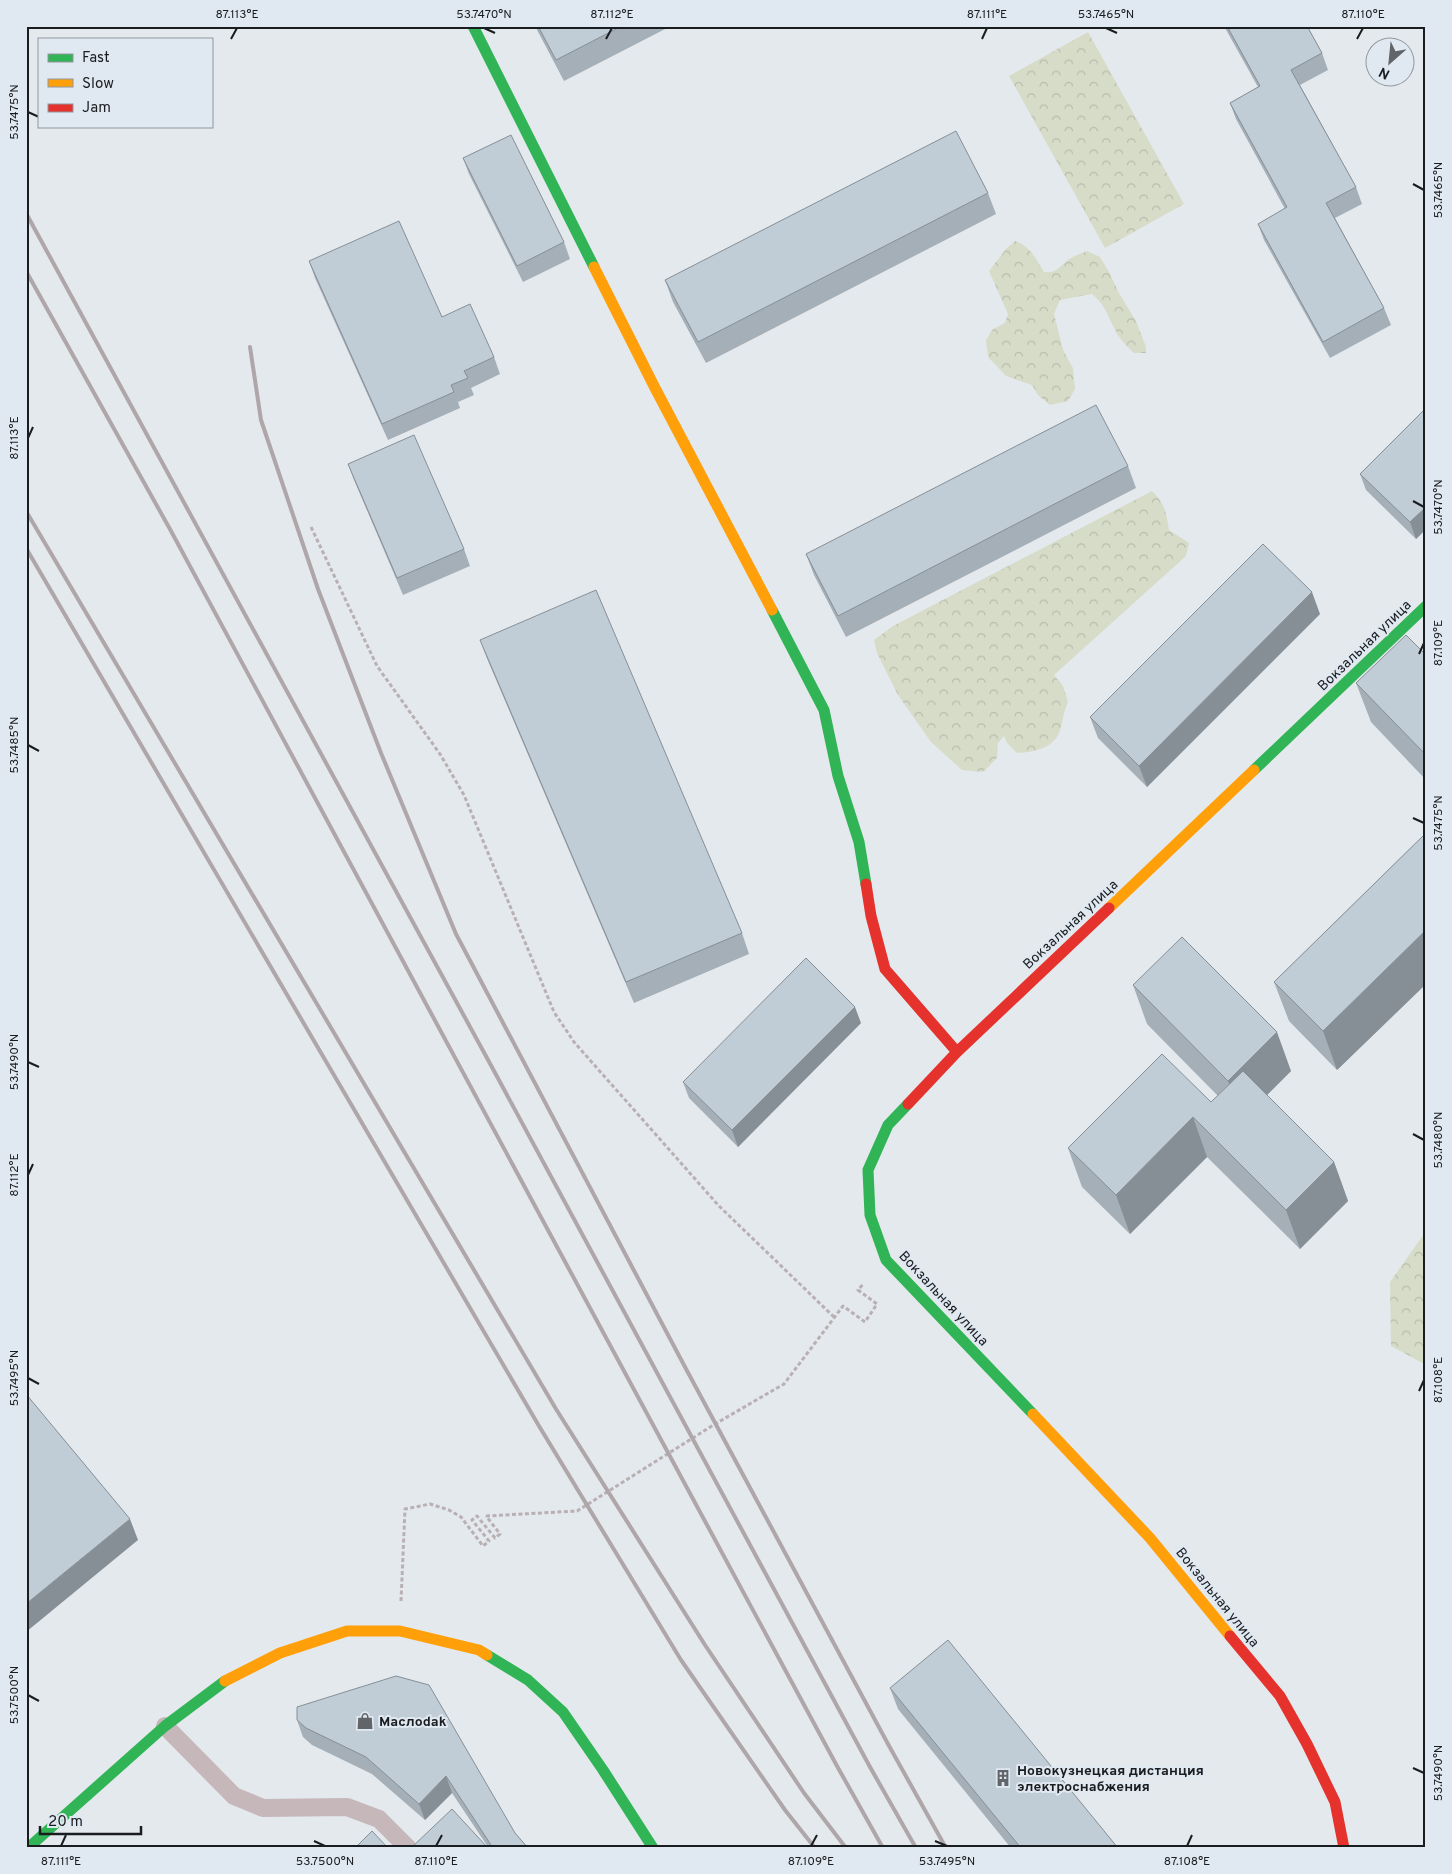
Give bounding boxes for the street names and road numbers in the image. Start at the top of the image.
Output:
street label: Вокзальная улица [1315,597,1415,695]
street label: Вокзальная улица [1020,877,1122,973]
street label: Вокзальная улица [895,1248,991,1350]
street label: Вокзальная улица [1171,1545,1262,1651]

